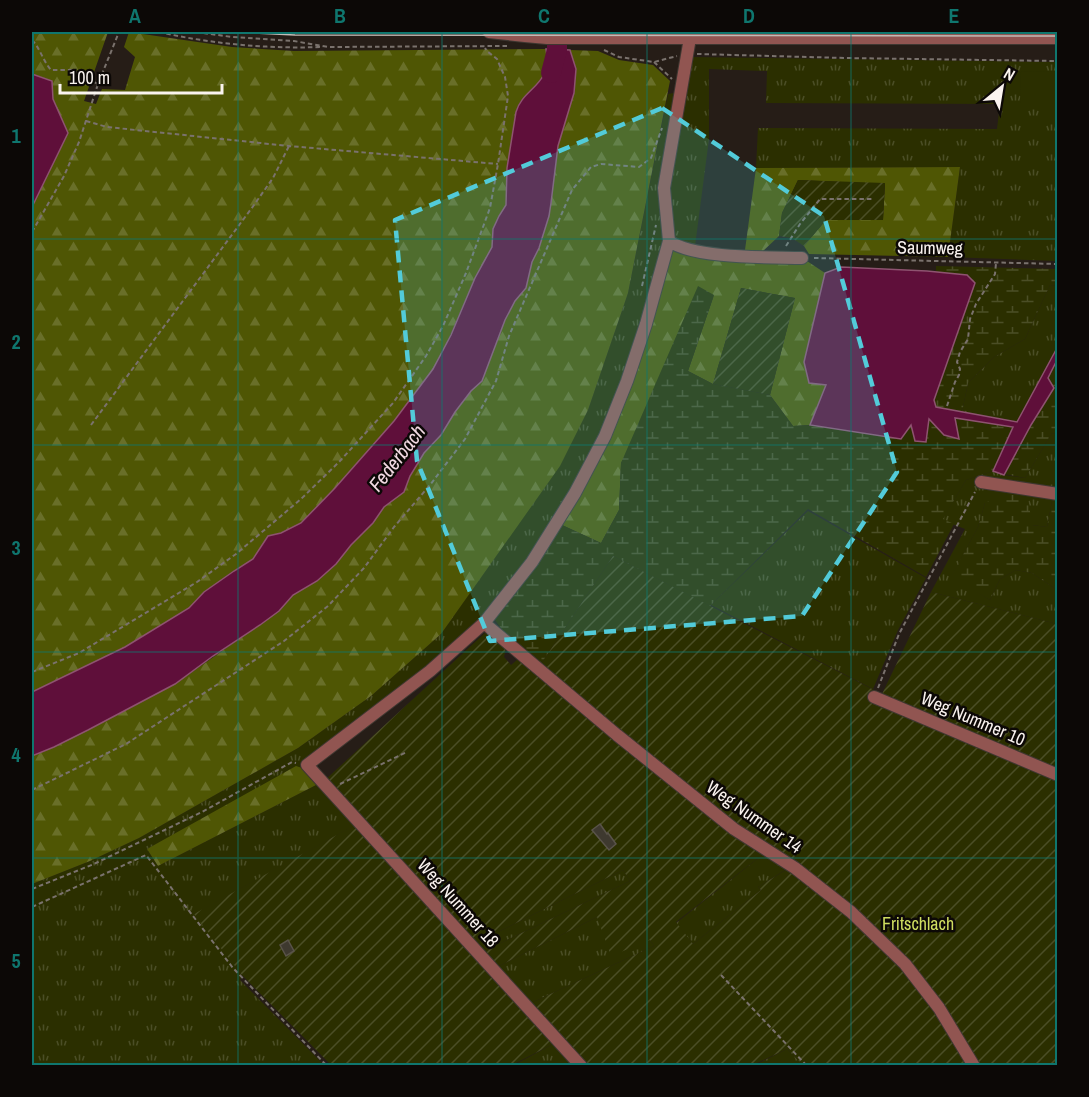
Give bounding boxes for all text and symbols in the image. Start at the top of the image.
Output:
text: A [129,2,141,29]
text: B [334,2,346,29]
text: C [538,2,550,29]
text: D [743,2,755,29]
text: E [949,2,960,29]
scale bar [60,57,222,95]
north arrow [972,57,1032,117]
text: N [1000,62,1019,86]
text: 100 m [69,65,110,90]
text: 1 [11,122,21,149]
street label: Saumweg [897,234,964,261]
text: 2 [11,328,21,355]
water label: Federbach [362,419,431,497]
text: 3 [11,534,21,561]
street label: Weg Nummer 10 [917,685,1029,752]
text: 4 [11,741,21,768]
street label: Weg Nummer 14 [702,774,807,859]
street label: Weg Nummer 18 [412,853,505,952]
park label: Fritschlach [882,911,954,936]
text: 5 [11,947,21,974]

